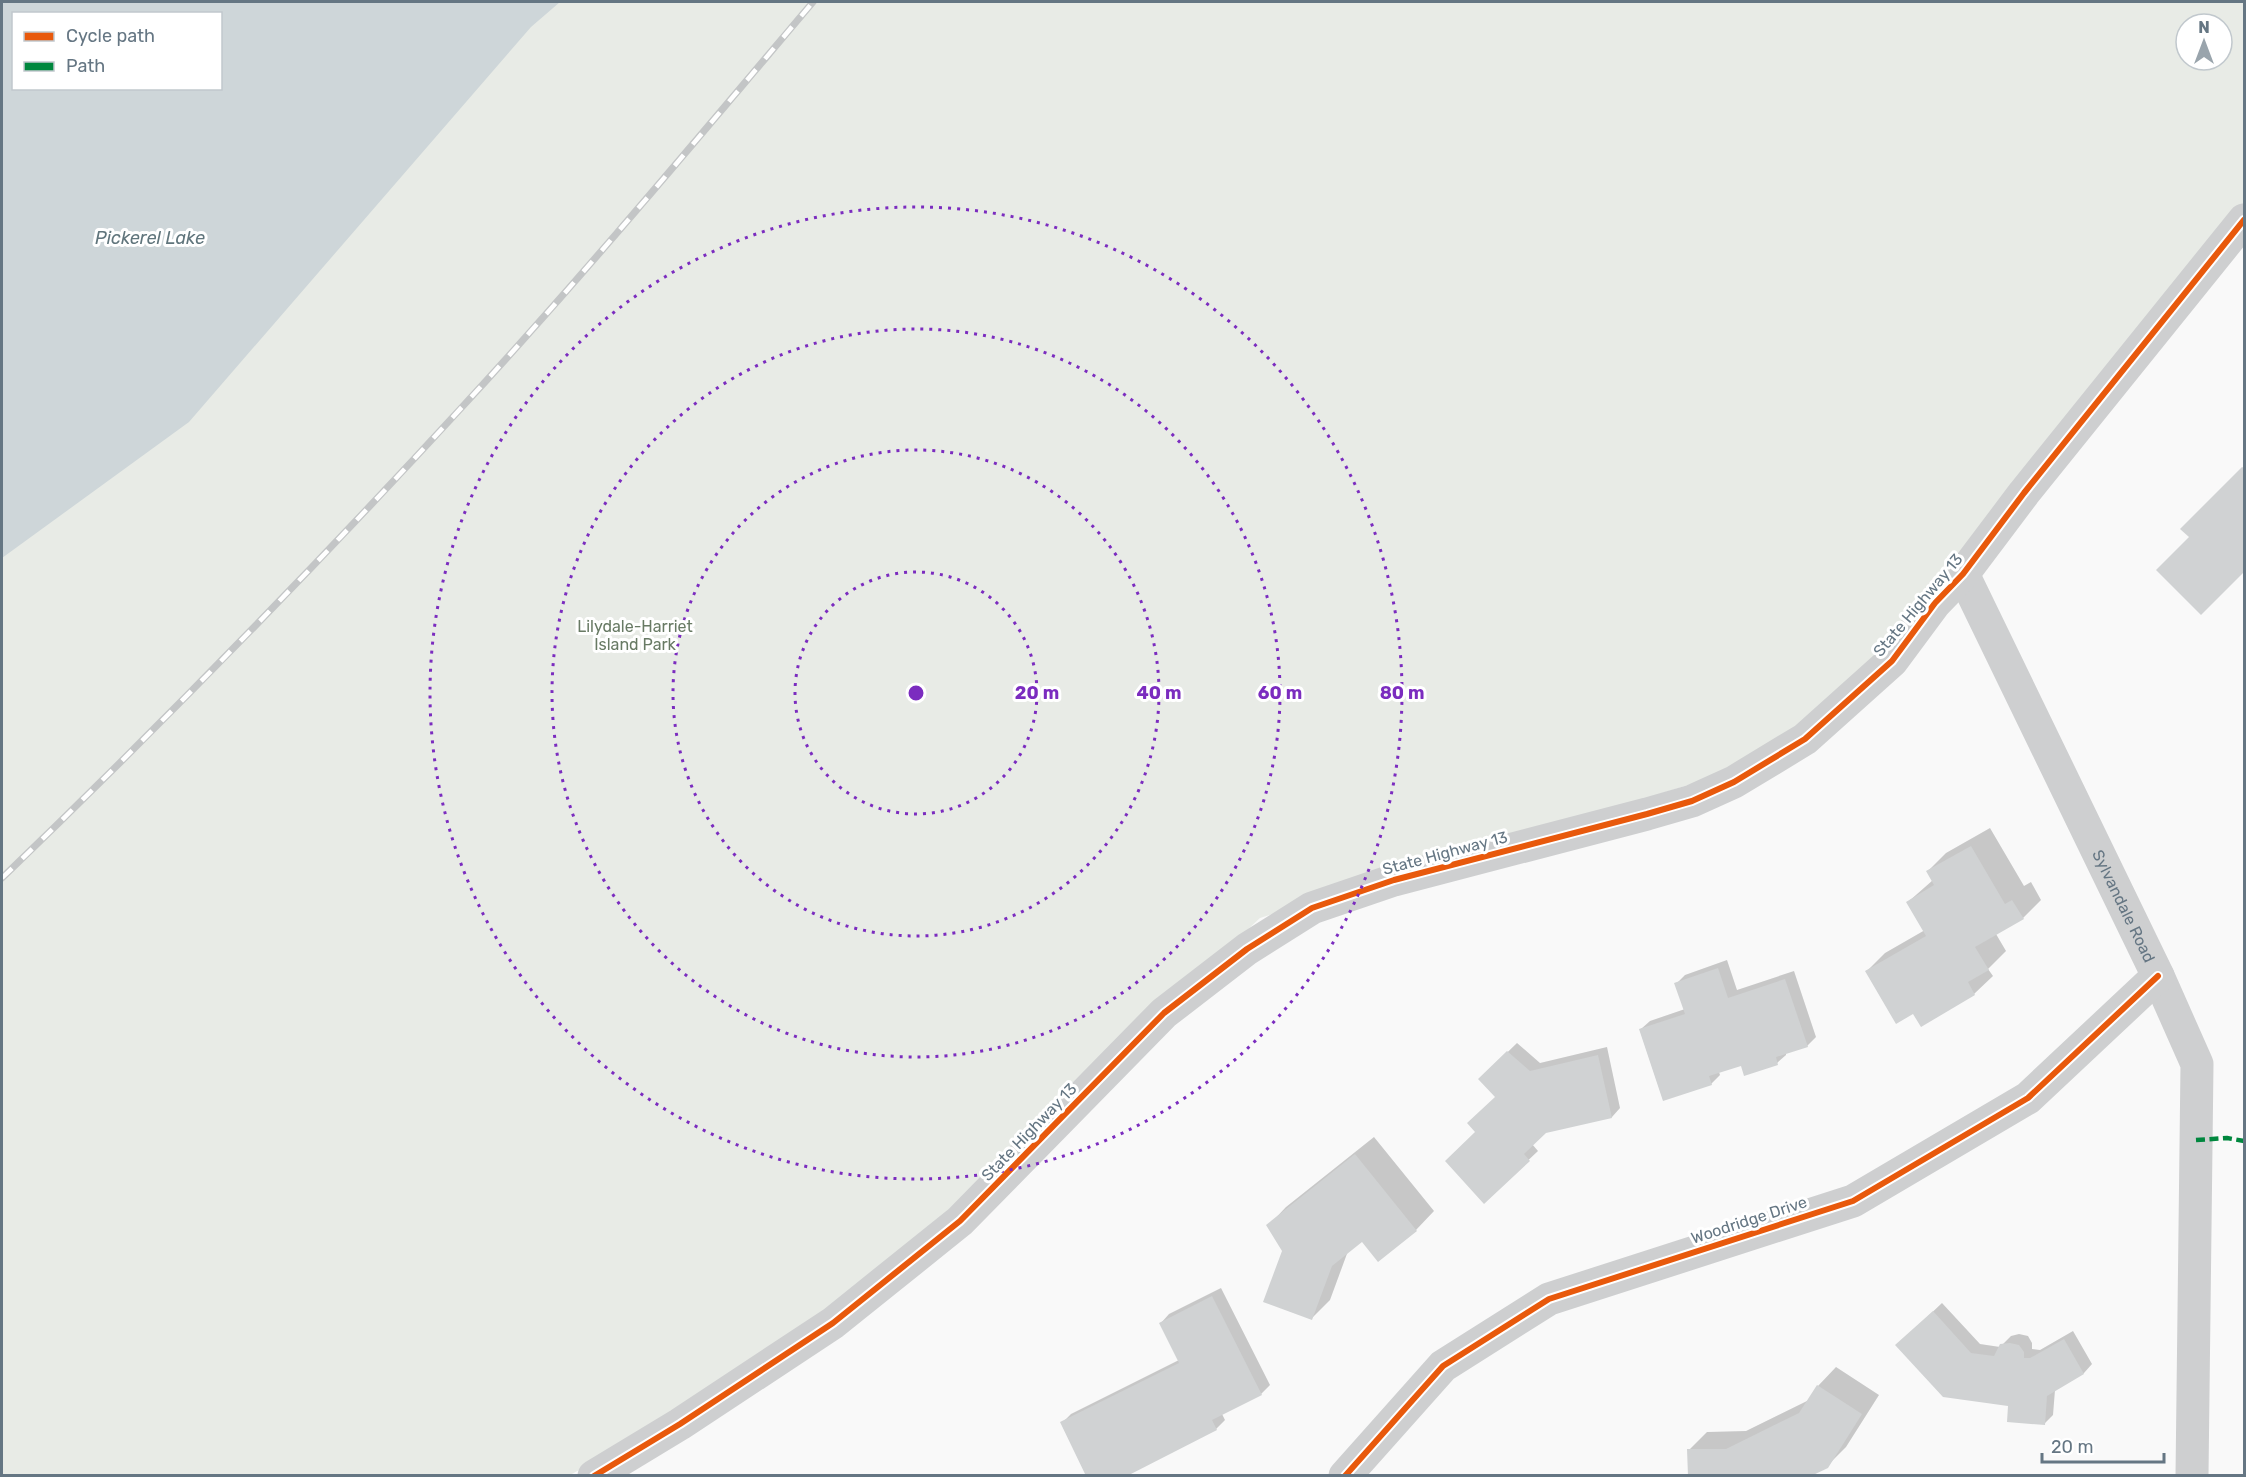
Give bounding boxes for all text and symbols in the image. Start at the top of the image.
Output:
legend [12,12,222,90]
north arrow [2174,12,2234,72]
text: N [2198,18,2210,37]
text: Cycle path [66,25,155,47]
text: Path [66,55,105,77]
water label: Pickerel Lake [95,227,205,249]
street label: State Highway 13 [1869,550,1967,660]
park label: Lilydale-Harriet Island Park [577,617,693,654]
text: 20 m [1015,682,1059,704]
text: 40 m [1137,682,1181,704]
text: 60 m [1258,682,1302,704]
text: 80 m [1380,682,1424,704]
centre of rings [906,683,926,703]
street label: State Highway 13 [1380,827,1510,879]
street label: Sylvandale Road [2089,847,2159,965]
street label: State Highway 13 [977,1079,1081,1185]
street label: Woodridge Drive [1689,1192,1809,1248]
scale bar [2042,1426,2164,1464]
text: 20 m [2051,1436,2093,1458]

